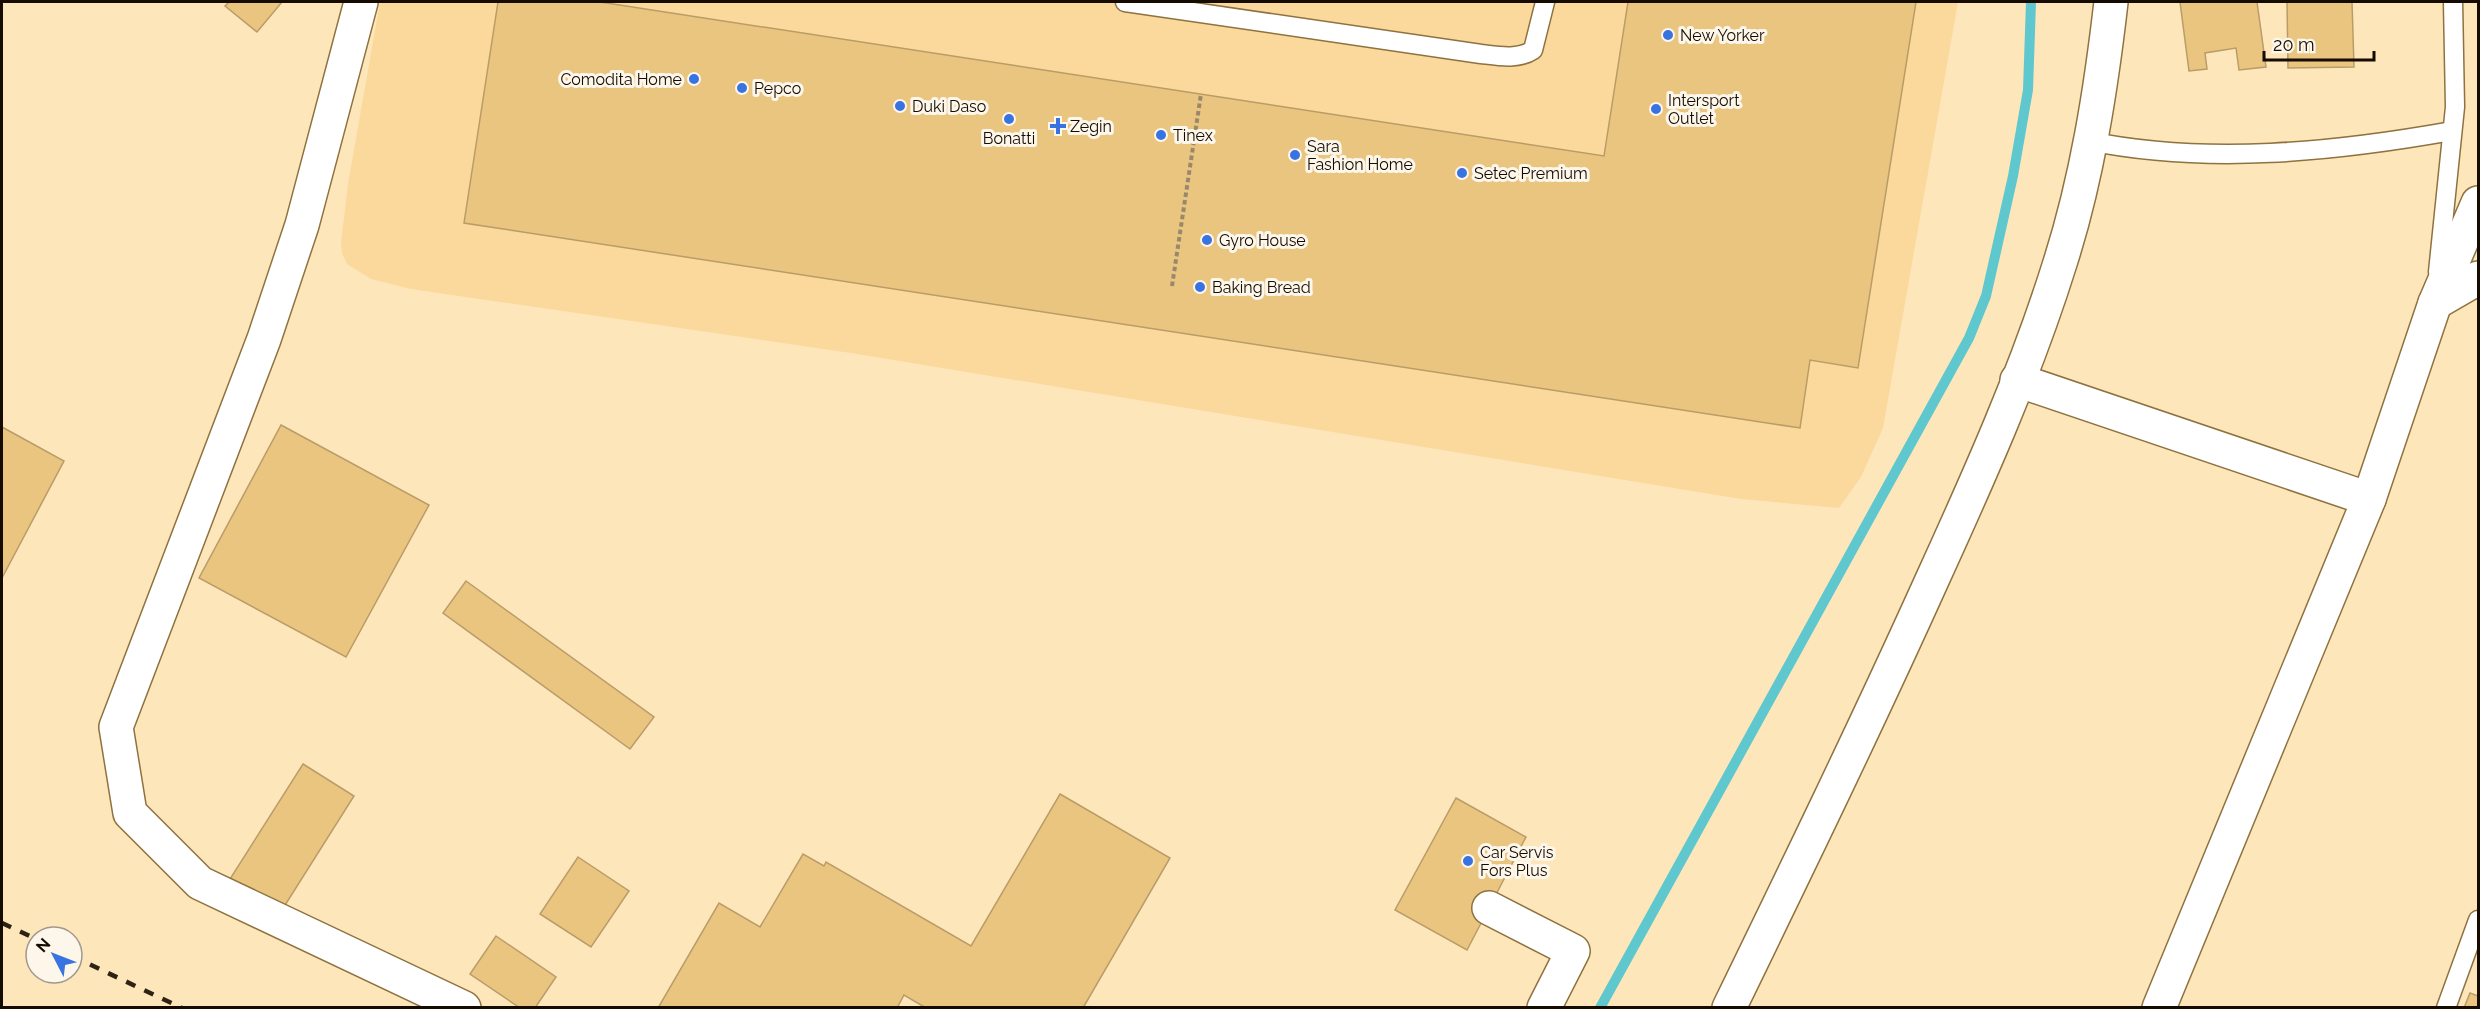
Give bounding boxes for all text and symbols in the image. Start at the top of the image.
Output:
scale bar [2264,24,2374,62]
place label: New Yorker [1680,26,1765,45]
marker: New Yorker [1661,28,1675,42]
text: 20 m [2273,34,2315,55]
place label: Comodita Home [560,70,682,89]
marker: Comodita Home [687,72,701,86]
place label: Pepco [754,79,801,98]
marker: Pepco [735,81,749,95]
place label: Intersport Outlet [1668,91,1740,128]
place label: Duki Daso [912,97,986,116]
marker: Duki Daso [893,99,907,113]
marker: Intersport Outlet [1649,102,1663,116]
marker: Bonatti [1002,112,1016,126]
place label: Zegin [1070,117,1112,136]
marker: Zegin [1051,119,1065,133]
place label: Tinex [1173,126,1213,145]
marker: Tinex [1154,128,1168,142]
place label: Bonatti [983,129,1035,148]
place label: Sara Fashion Home [1307,137,1413,174]
marker: Sara Fashion Home [1288,148,1302,162]
place label: Setec Premium [1474,164,1588,183]
marker: Setec Premium [1455,166,1469,180]
place label: Gyro House [1219,231,1306,250]
marker: Gyro House [1200,233,1214,247]
place label: Baking Bread [1212,278,1311,297]
marker: Baking Bread [1193,280,1207,294]
place label: Car Servis Fors Plus [1480,843,1554,880]
marker: Car Servis Fors Plus [1461,854,1475,868]
north arrow [24,925,84,985]
text: N [32,934,54,956]

